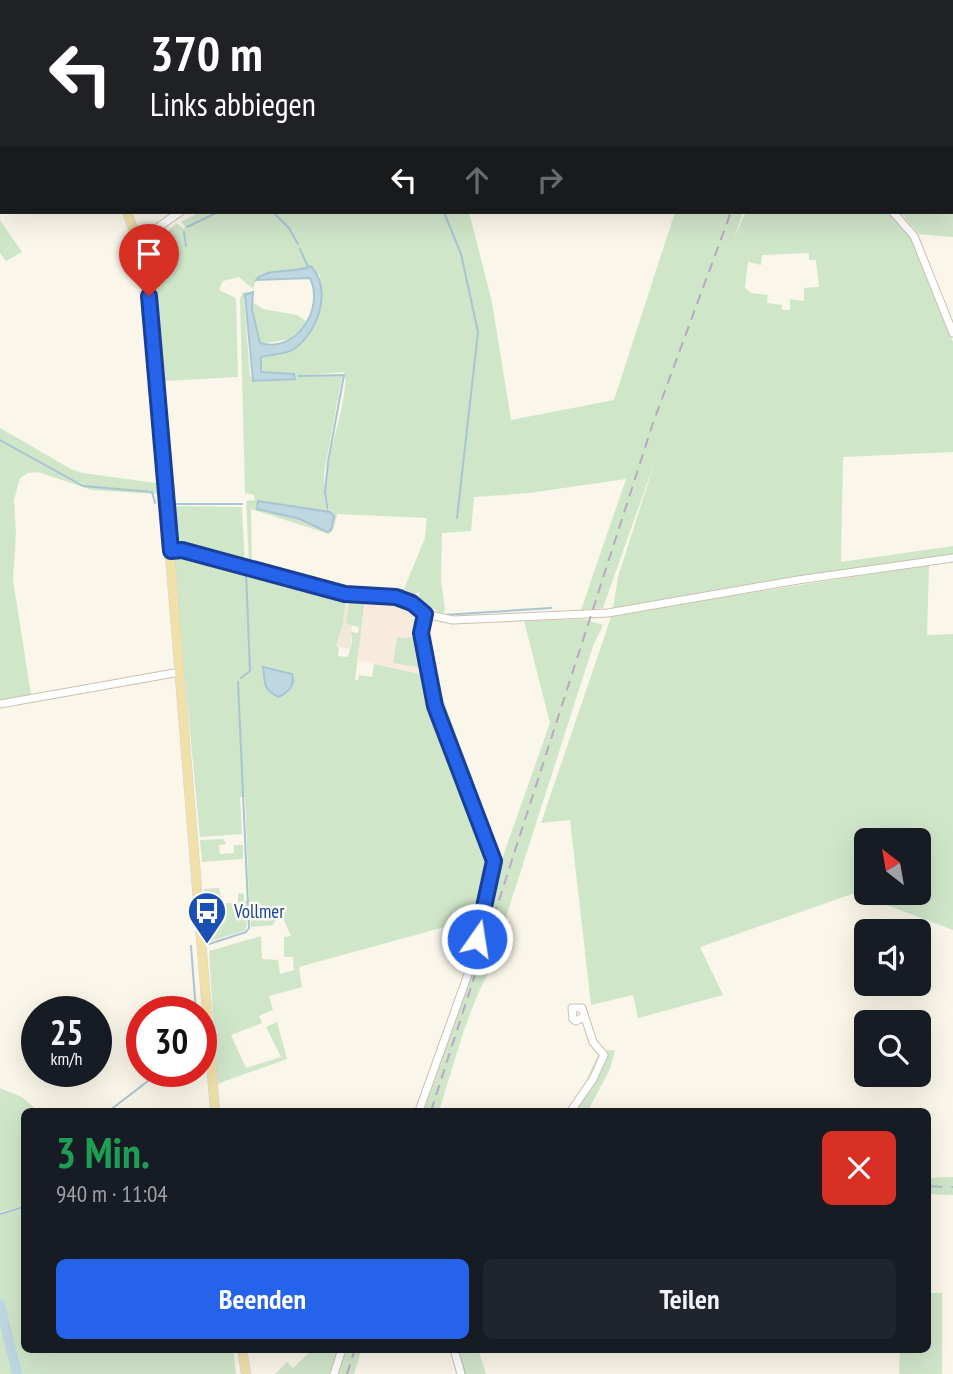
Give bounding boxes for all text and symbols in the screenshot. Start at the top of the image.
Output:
text: 370 m [150,21,263,85]
icon: left [35,28,126,119]
text: Links abbiegen [150,83,316,125]
icon: left [385,161,423,199]
icon: ahead [458,161,496,199]
icon: right [531,161,569,199]
pin [119,224,179,296]
icon: arrive [130,235,168,273]
north arrow [854,828,931,905]
map controls [854,828,931,1087]
bus stop icon: Vollmer [186,890,228,945]
place label: Vollmer [233,899,285,923]
position arrow [440,902,514,976]
button: sound [854,919,931,996]
speed limit sign: 30 [126,996,217,1087]
text: 25 [50,1009,83,1055]
button: search [854,1010,931,1087]
text: km/h [51,1047,82,1070]
text: 3 Min. [56,1125,150,1180]
button: close [822,1131,896,1205]
text: 940 m · 11:04 [56,1179,168,1208]
button: Beenden [56,1259,469,1339]
button: Teilen [483,1259,896,1339]

